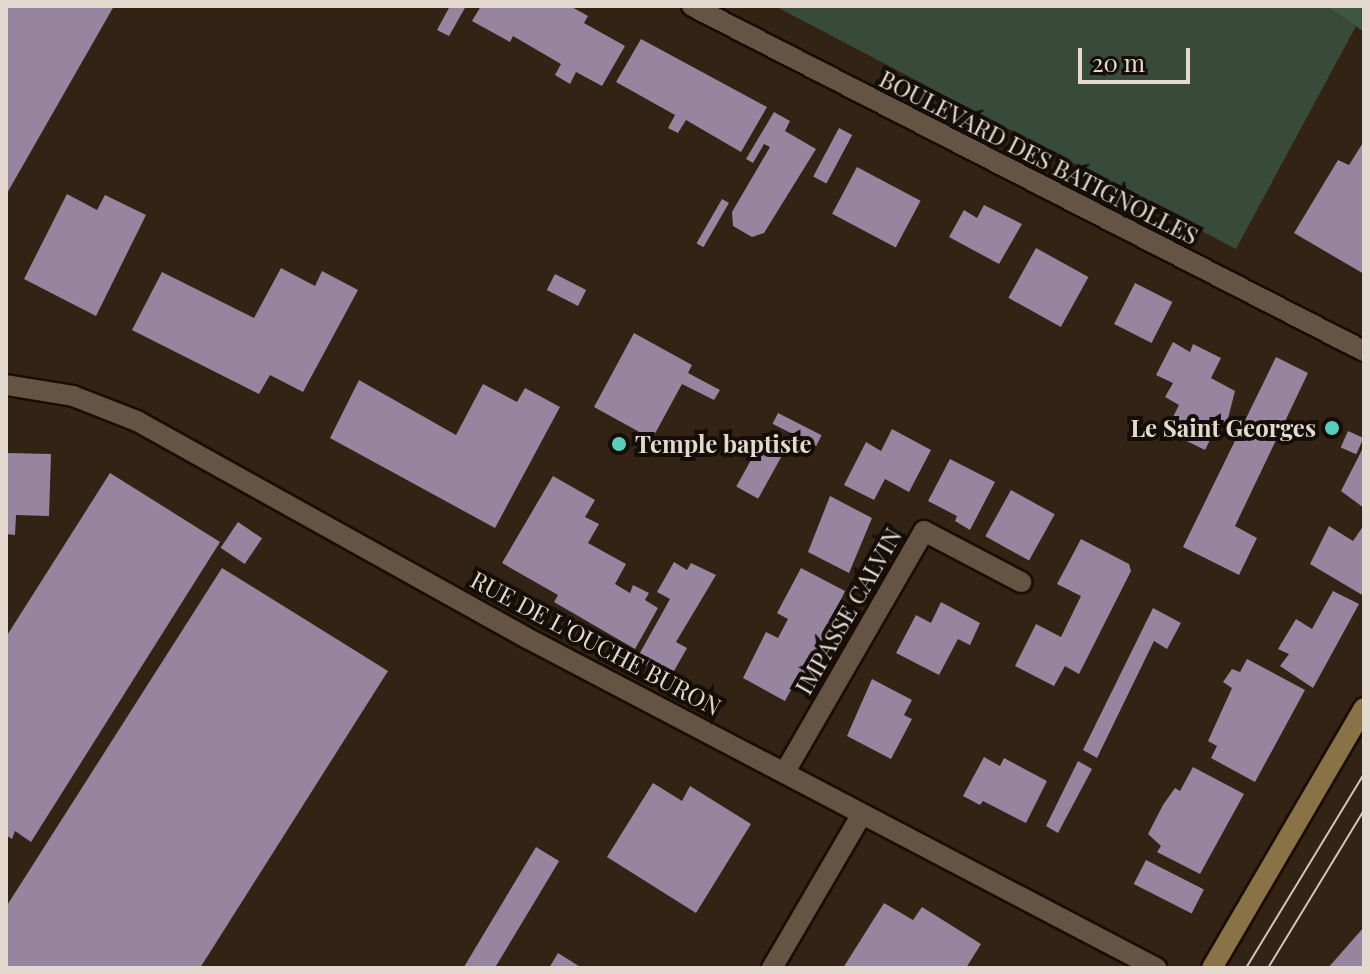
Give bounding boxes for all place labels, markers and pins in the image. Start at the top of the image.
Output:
place label: Le Saint Georges [1130,414,1316,442]
marker: Le Saint Georges [1323,419,1341,437]
place label: Temple baptiste [635,430,811,458]
marker: Temple baptiste [610,435,628,453]

